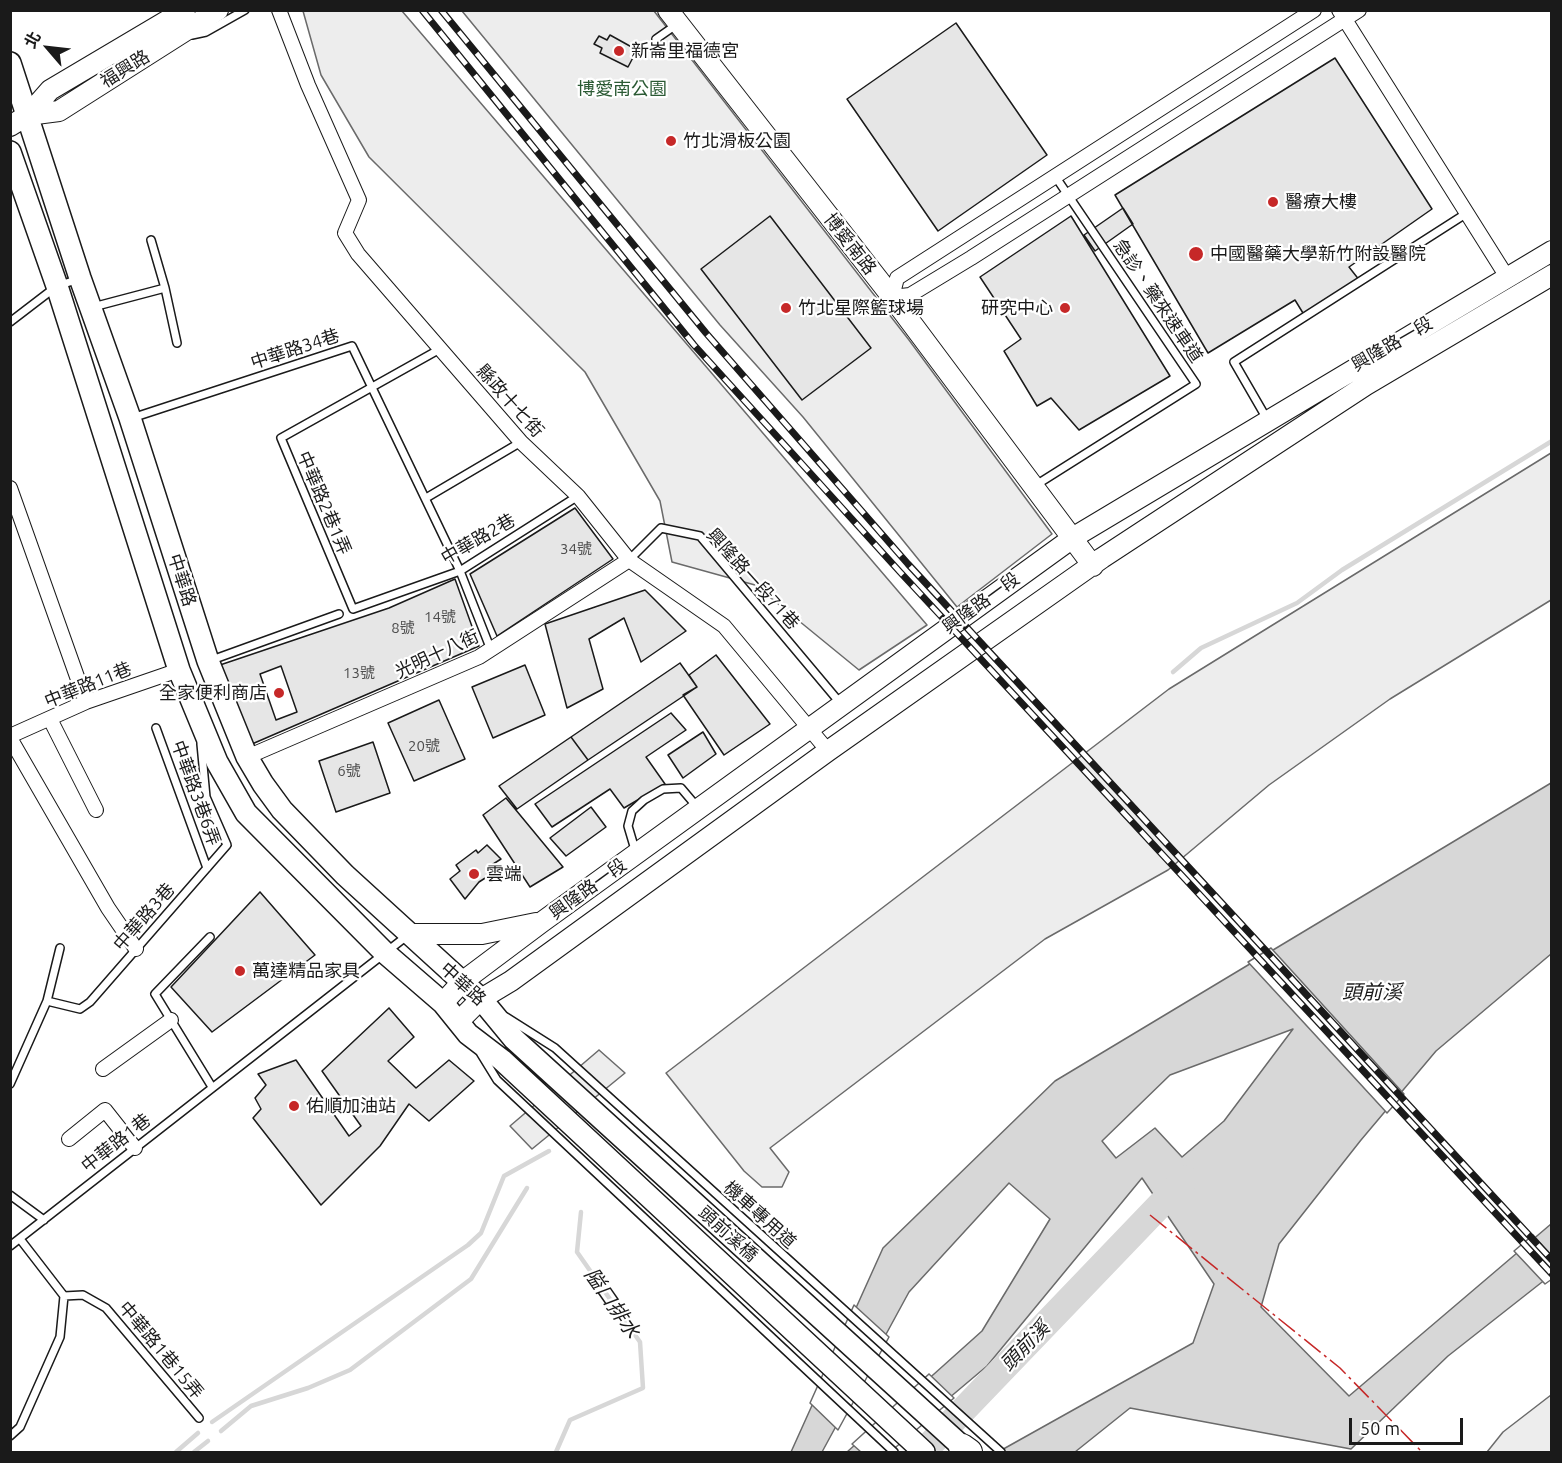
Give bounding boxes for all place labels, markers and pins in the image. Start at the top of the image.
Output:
place label: 新崙里福德宮 [631,40,739,62]
marker: 新崙里福德宮 [612,44,626,58]
place label: 竹北滑板公園 [683,130,791,152]
marker: 竹北滑板公園 [664,134,678,148]
place label: 醫療大樓 [1285,191,1357,213]
marker: 醫療大樓 [1266,195,1280,209]
place label: 中國醫藥大學新竹附設醫院 [1210,243,1426,265]
marker: 中國醫藥大學新竹附設醫院 [1187,245,1205,263]
place label: 竹北星際籃球場 [798,297,924,319]
place label: 研究中心 [981,297,1053,319]
marker: 竹北星際籃球場 [779,301,793,315]
marker: 研究中心 [1058,301,1072,315]
place label: 全家便利商店 [159,682,267,704]
marker: 全家便利商店 [272,686,286,700]
place label: 雲端 [486,863,522,885]
marker: 雲端 [467,867,481,881]
place label: 萬達精品家具 [252,960,360,982]
marker: 萬達精品家具 [233,964,247,978]
place label: 佑順加油站 [306,1095,396,1117]
marker: 佑順加油站 [287,1099,301,1113]

